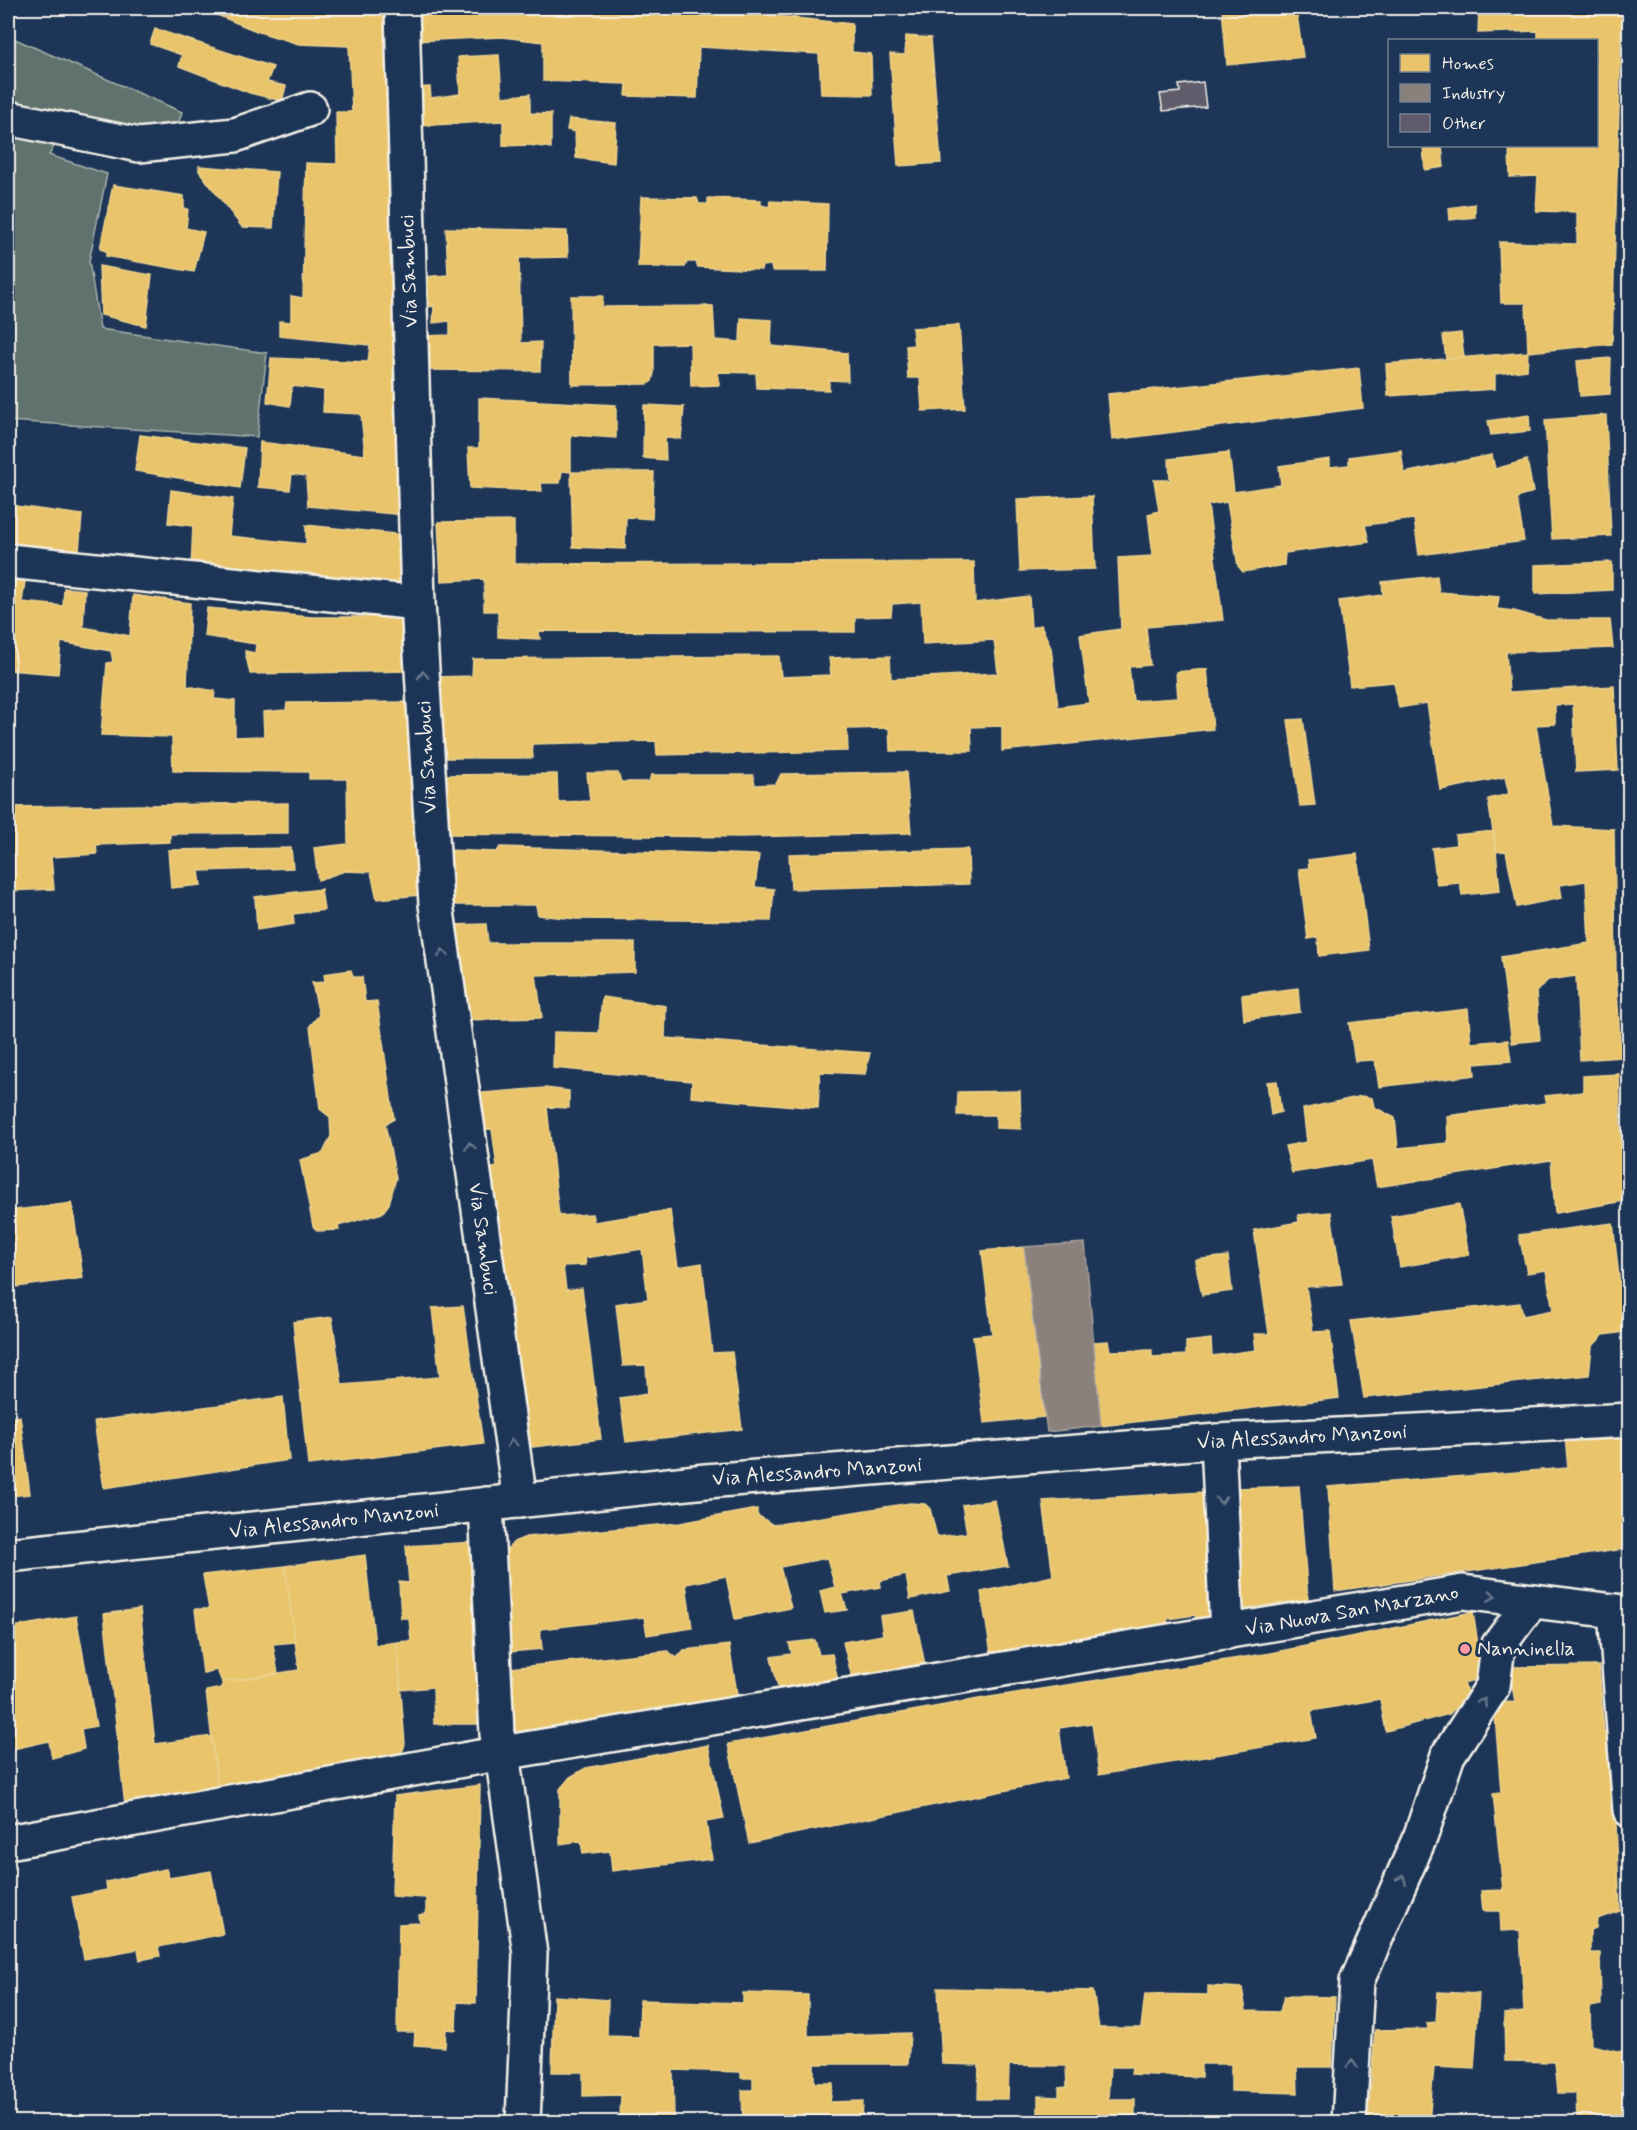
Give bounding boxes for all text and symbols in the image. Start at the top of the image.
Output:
legend [1388,39,1598,147]
text: Homes [1442,52,1494,76]
text: Industry [1442,82,1505,106]
text: Other [1442,112,1486,136]
street label: Via Sambuci [393,214,425,328]
one-way arrow [416,670,429,679]
street label: Via Sambuci [410,700,444,814]
one-way arrow [437,948,449,957]
one-way arrow [464,1141,476,1150]
street label: Via Sambuci [461,1181,505,1297]
street label: Via Alessandro Manzoni [1196,1418,1408,1456]
one-way arrow [506,1438,518,1448]
street label: Via Alessandro Manzoni [711,1451,923,1493]
one-way arrow [1215,1495,1228,1504]
street label: Via Alessandro Manzoni [228,1496,440,1546]
street label: Via Nuova San Marzano [1243,1578,1461,1644]
one-way arrow [1488,1589,1497,1601]
place label: Nanninella [1477,1635,1575,1663]
marker: Nanninella [1458,1642,1472,1656]
one-way arrow [1475,1698,1487,1708]
one-way arrow [1395,1874,1407,1885]
one-way arrow [1346,2060,1359,2069]

